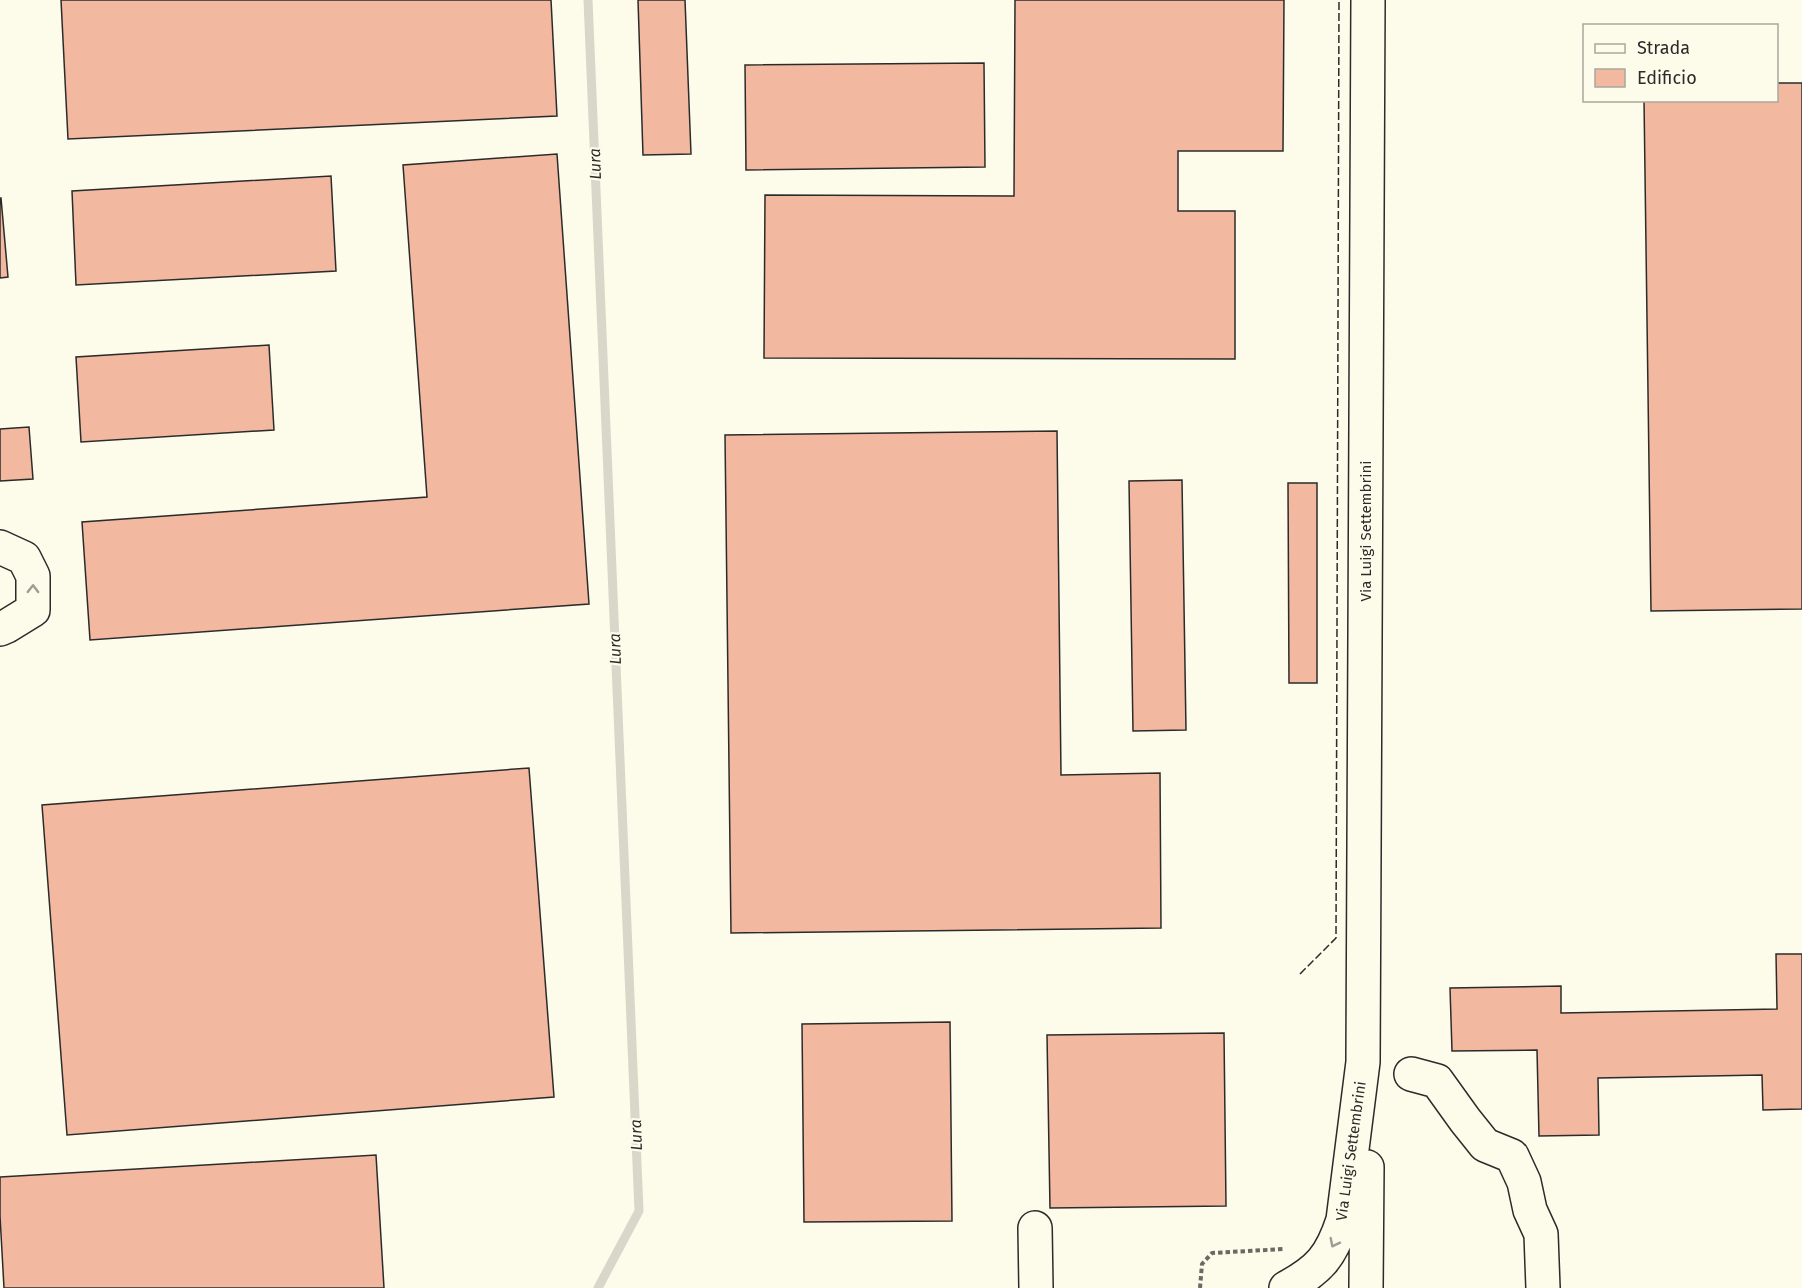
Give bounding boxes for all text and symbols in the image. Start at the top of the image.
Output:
legend [1583,24,1778,102]
text: Strada [1637,37,1690,59]
text: Edificio [1637,67,1697,89]
water label: Lura [585,148,605,180]
street label: Via Luigi Settembrini [1357,461,1375,601]
one-way arrow [27,585,39,594]
water label: Lura [605,633,625,665]
street label: Via Luigi Settembrini [1332,1080,1370,1222]
water label: Lura [626,1119,646,1151]
one-way arrow [1330,1236,1341,1247]

